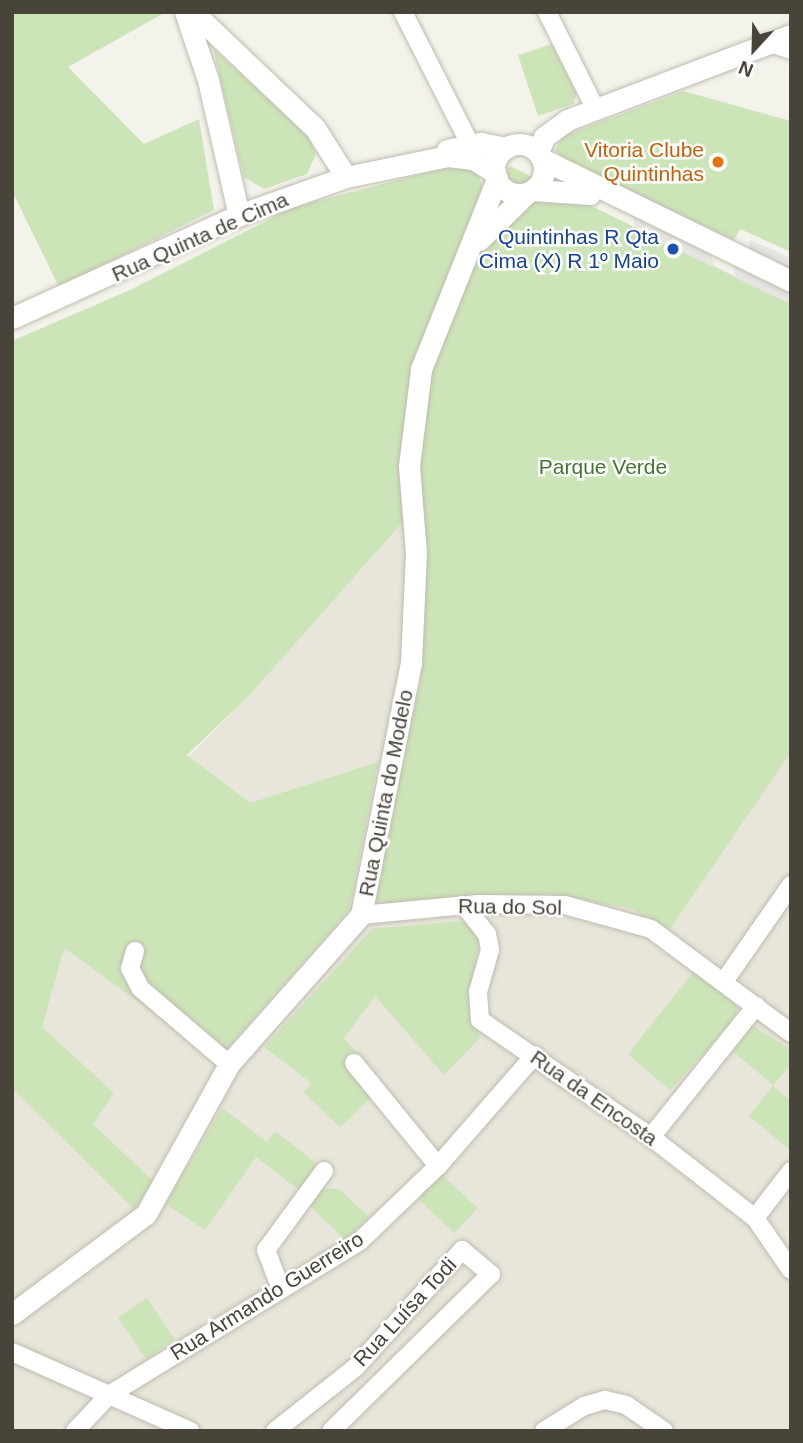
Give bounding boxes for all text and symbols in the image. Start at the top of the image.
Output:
north arrow [719,14,789,84]
text: N [736,57,756,81]
place label: Vitoria Clube Quintinhas [584,137,704,187]
marker: Vitoria Clube Quintinhas [710,154,726,170]
street label: Rua Quinta de Cima [108,187,292,287]
place label: Quintinhas R Qta Cima (X) R 1º Maio [479,224,659,274]
marker: Quintinhas R Qta Cima (X) R 1º Maio [665,241,681,257]
park label: Parque Verde [539,454,667,480]
street label: Rua Quinta do Modelo [354,687,418,899]
street label: Rua do Sol [458,893,562,921]
street label: Rua da Encosta [526,1045,662,1151]
street label: Rua Armando Guerreiro [165,1226,369,1366]
street label: Rua Luísa Todi [348,1252,462,1372]

